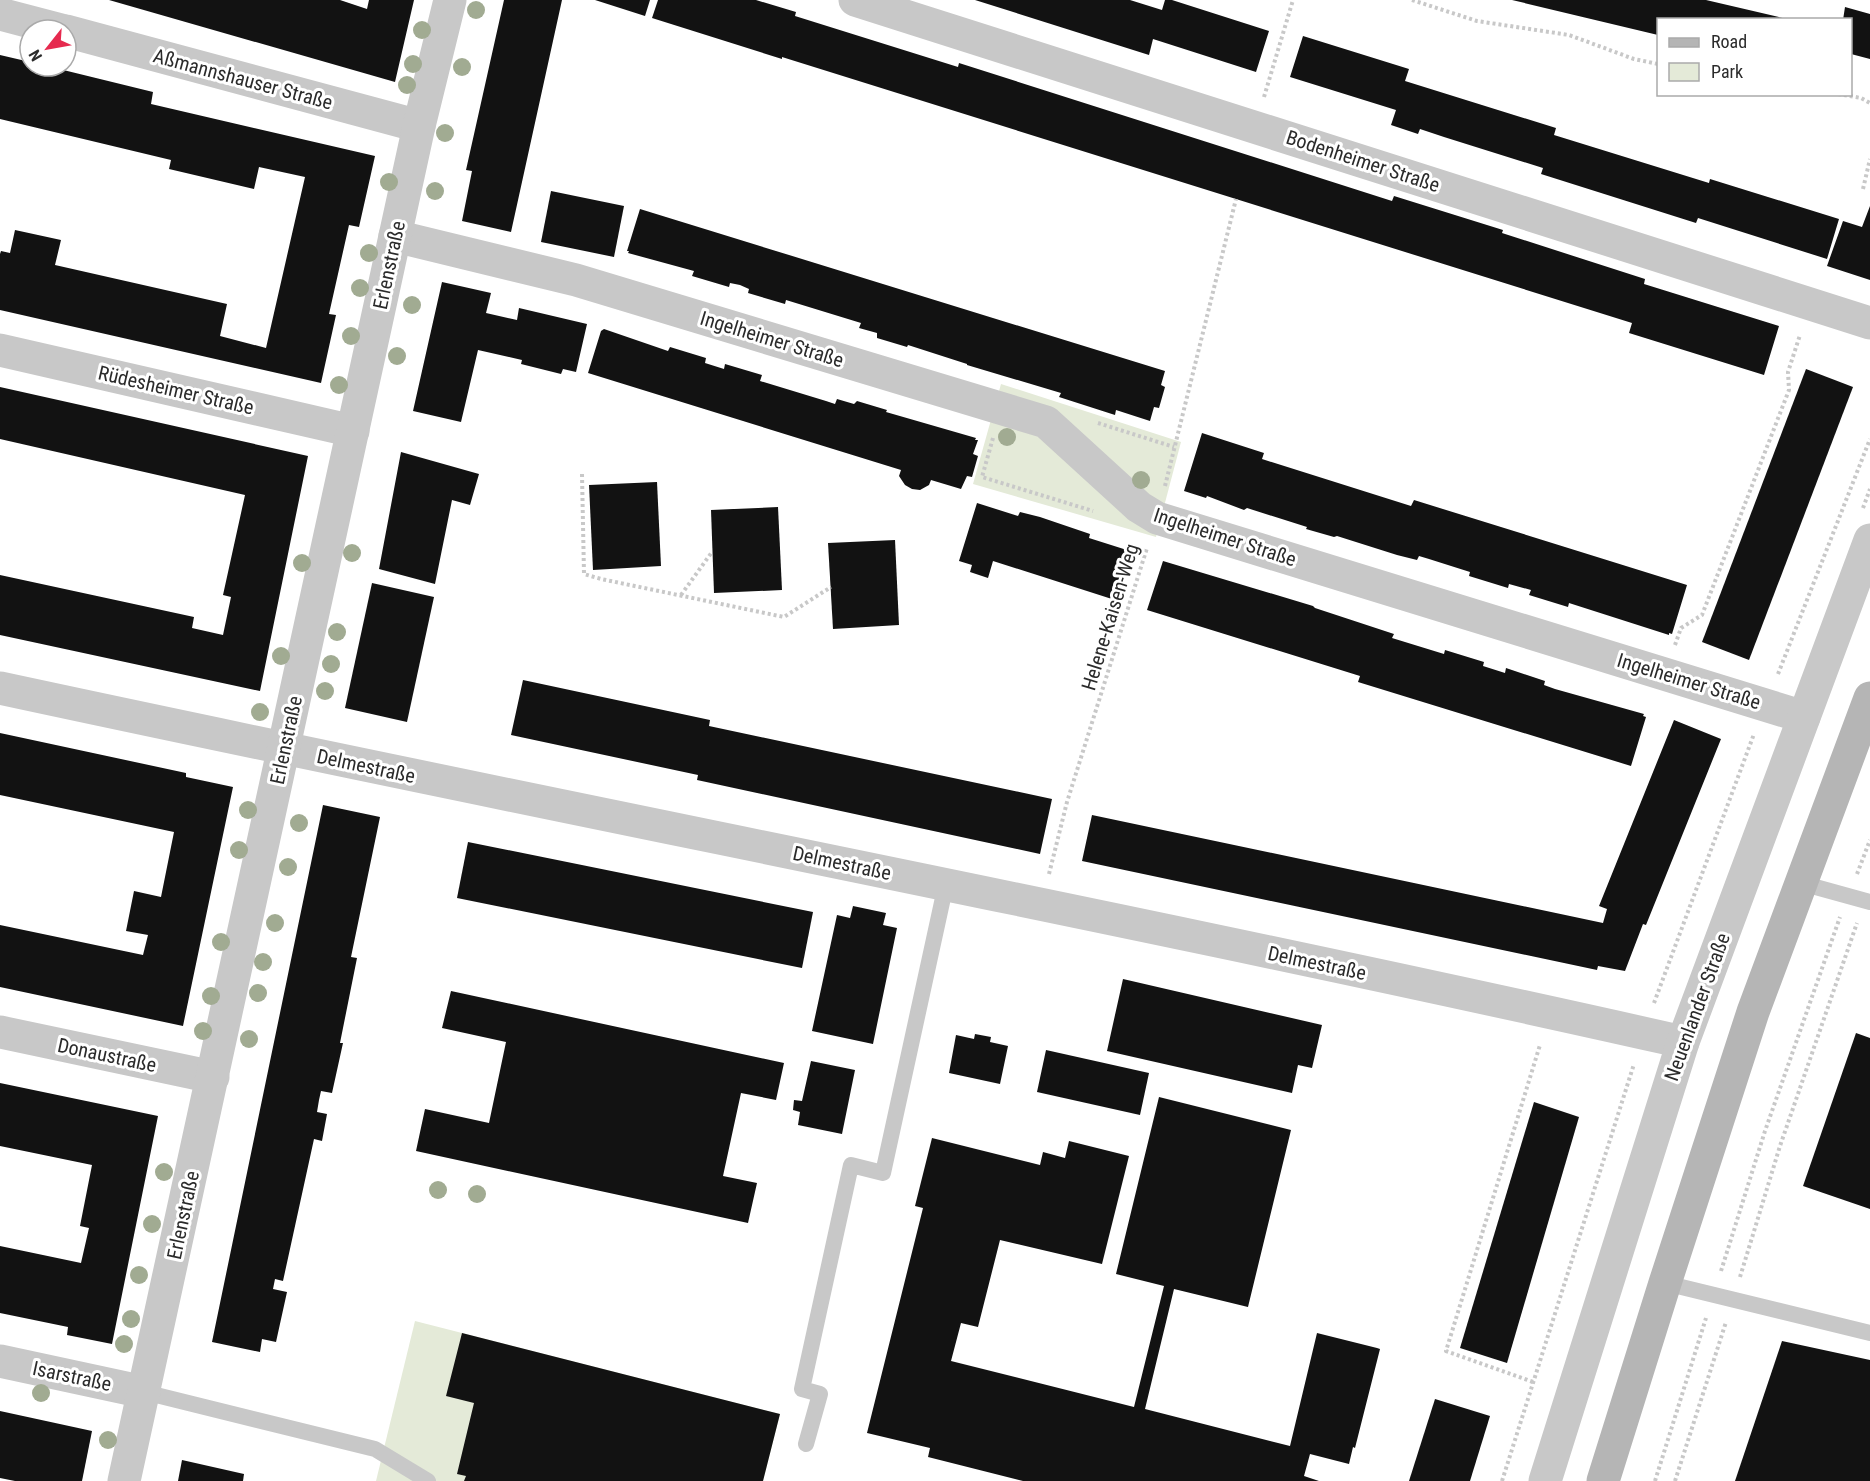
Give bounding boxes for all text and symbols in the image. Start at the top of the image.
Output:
north arrow [18,18,78,78]
legend [1657,18,1852,96]
text: Road [1711,31,1747,52]
street label: Aßmannshauser Straße [151,44,335,114]
text: N [25,46,46,65]
text: Park [1711,61,1743,82]
street label: Bodenheimer Straße [1283,125,1443,197]
street label: Erlenstraße [368,219,410,311]
street label: Ingelheimer Straße [697,306,847,372]
street label: Rüdesheimer Straße [96,360,256,420]
street label: Ingelheimer Straße [1151,503,1299,571]
street label: Helene-Kaisen-Weg [1076,541,1144,693]
street label: Ingelheimer Straße [1614,648,1764,714]
street label: Erlenstraße [265,694,307,786]
street label: Delmestraße [315,744,417,788]
street label: Delmestraße [791,841,893,885]
street label: Neuenlander Straße [1659,930,1735,1084]
street label: Delmestraße [1266,941,1368,985]
street label: Donaustraße [55,1033,159,1077]
street label: Erlenstraße [162,1169,204,1261]
street label: Isarstraße [30,1356,114,1396]

